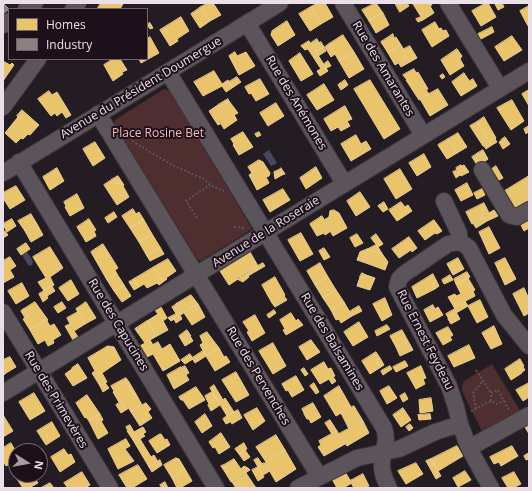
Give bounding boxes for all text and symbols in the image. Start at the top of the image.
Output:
legend [8,8,148,60]
text: Homes [46,16,86,33]
street label: Rue des Amarantes [349,19,417,119]
street label: Avenue du Président Doumergue [58,34,224,142]
text: Industry [46,36,92,53]
street label: Rue des Anémones [262,53,330,153]
park label: Place Rosine Bet [112,127,204,141]
street label: Avenue de la Roseraie [210,193,322,271]
street label: Rue des Capucines [85,276,151,374]
street label: Rue Ernest Feydeau [394,288,456,392]
street label: Rue des Balsamines [297,291,367,393]
street label: Rue des Pervenches [223,324,293,428]
street label: Rue des Primevères [21,349,91,451]
north arrow [8,443,48,483]
text: N [31,459,48,471]

